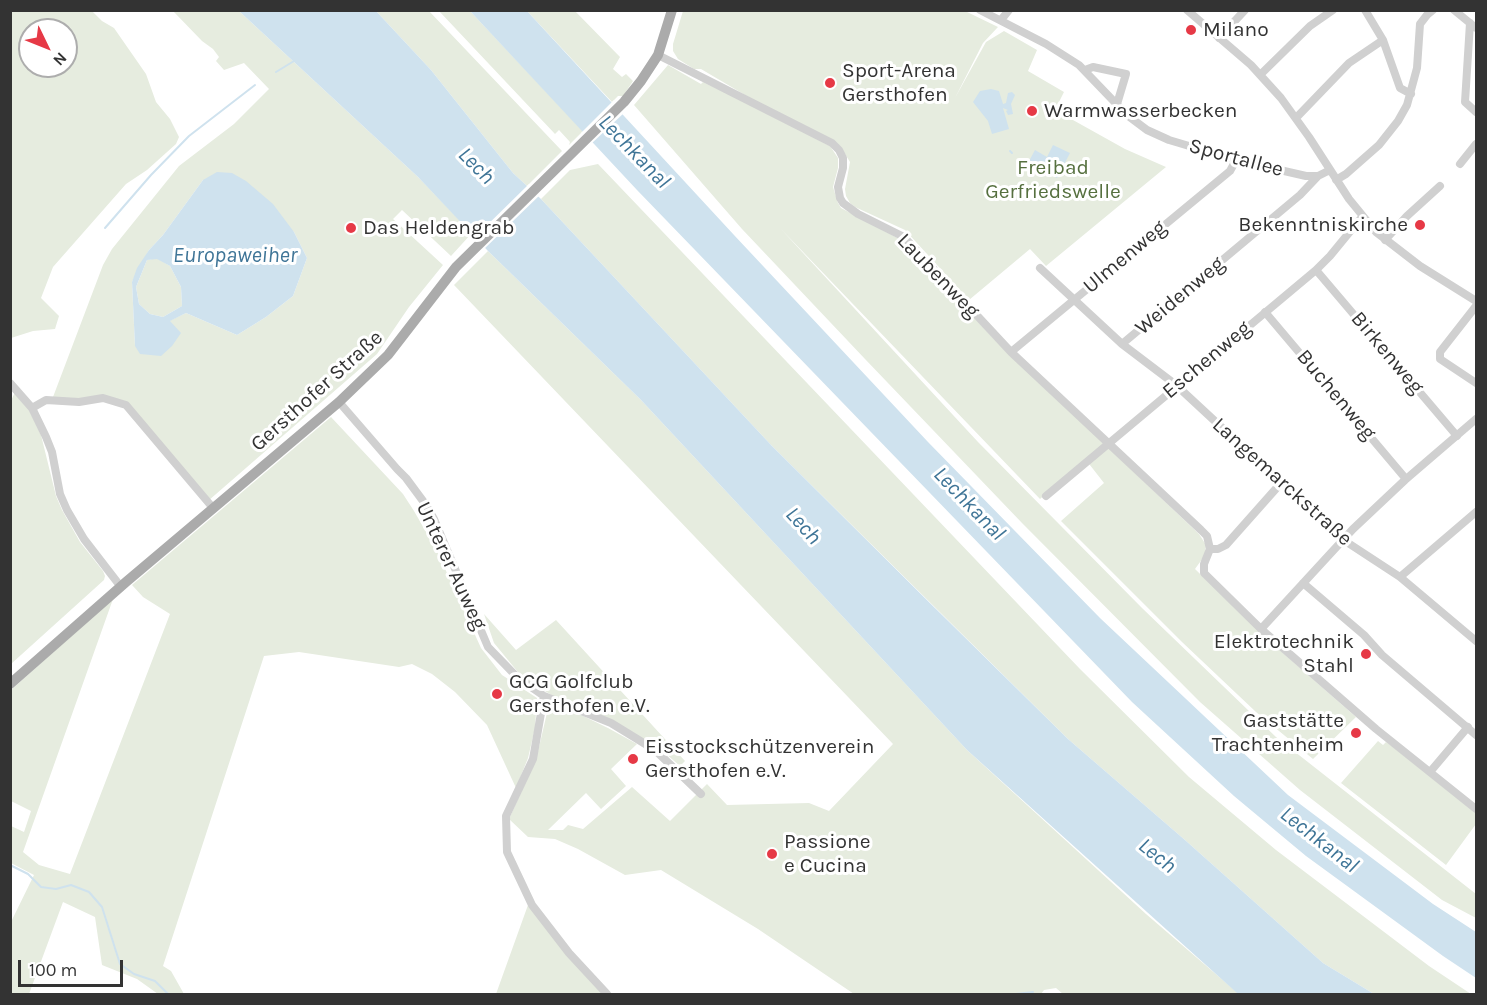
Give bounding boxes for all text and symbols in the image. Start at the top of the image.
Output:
place label: Milano [1203,17,1269,43]
north arrow [18,18,78,78]
marker: Milano [1184,23,1198,37]
text: N [49,49,71,70]
place label: Sport-Arena Gersthofen [842,58,956,108]
marker: Sport-Arena Gersthofen [823,76,837,90]
place label: Warmwasserbecken [1044,98,1237,124]
marker: Warmwasserbecken [1025,104,1039,118]
water label: Lechkanal [592,110,676,194]
street label: Sportallee [1186,133,1286,183]
water label: Lech [452,142,500,190]
park label: Freibad Gerfriedswelle [985,155,1121,205]
place label: Bekenntniskirche [1238,212,1408,238]
place label: Das Heldengrab [363,215,514,241]
street label: Ulmenweg [1078,215,1172,299]
marker: Bekenntniskirche [1413,218,1427,232]
marker: Das Heldengrab [344,221,358,235]
street label: Laubenweg [891,228,985,324]
water label: Europaweiher [173,243,297,269]
street label: Weidenweg [1130,251,1230,341]
street label: Birkenweg [1345,307,1429,399]
street label: Eschenweg [1158,316,1256,404]
street label: Gersthofer Straße [246,325,388,457]
street label: Buchenweg [1291,345,1381,445]
street label: Langemarckstraße [1207,412,1357,552]
water label: Lechkanal [927,462,1011,546]
street label: Unterer Auweg [410,498,492,634]
water label: Lech [779,502,827,550]
place label: Elektrotechnik Stahl [1214,629,1354,679]
marker: Elektrotechnik Stahl [1359,647,1373,661]
place label: GCG Golfclub Gersthofen e.V. [509,669,650,719]
marker: GCG Golfclub Gersthofen e.V. [490,687,504,701]
place label: Gaststätte Trachtenheim [1212,708,1344,758]
marker: Gaststätte Trachtenheim [1349,726,1363,740]
place label: Eisstockschützenverein Gersthofen e.V. [645,734,874,784]
marker: Eisstockschützenverein Gersthofen e.V. [626,752,640,766]
water label: Lechkanal [1274,801,1364,879]
place label: Passione e Cucina [784,829,870,879]
water label: Lech [1133,833,1181,879]
marker: Passione e Cucina [765,847,779,861]
scale bar [21,948,126,986]
text: 100 m [29,959,77,981]

